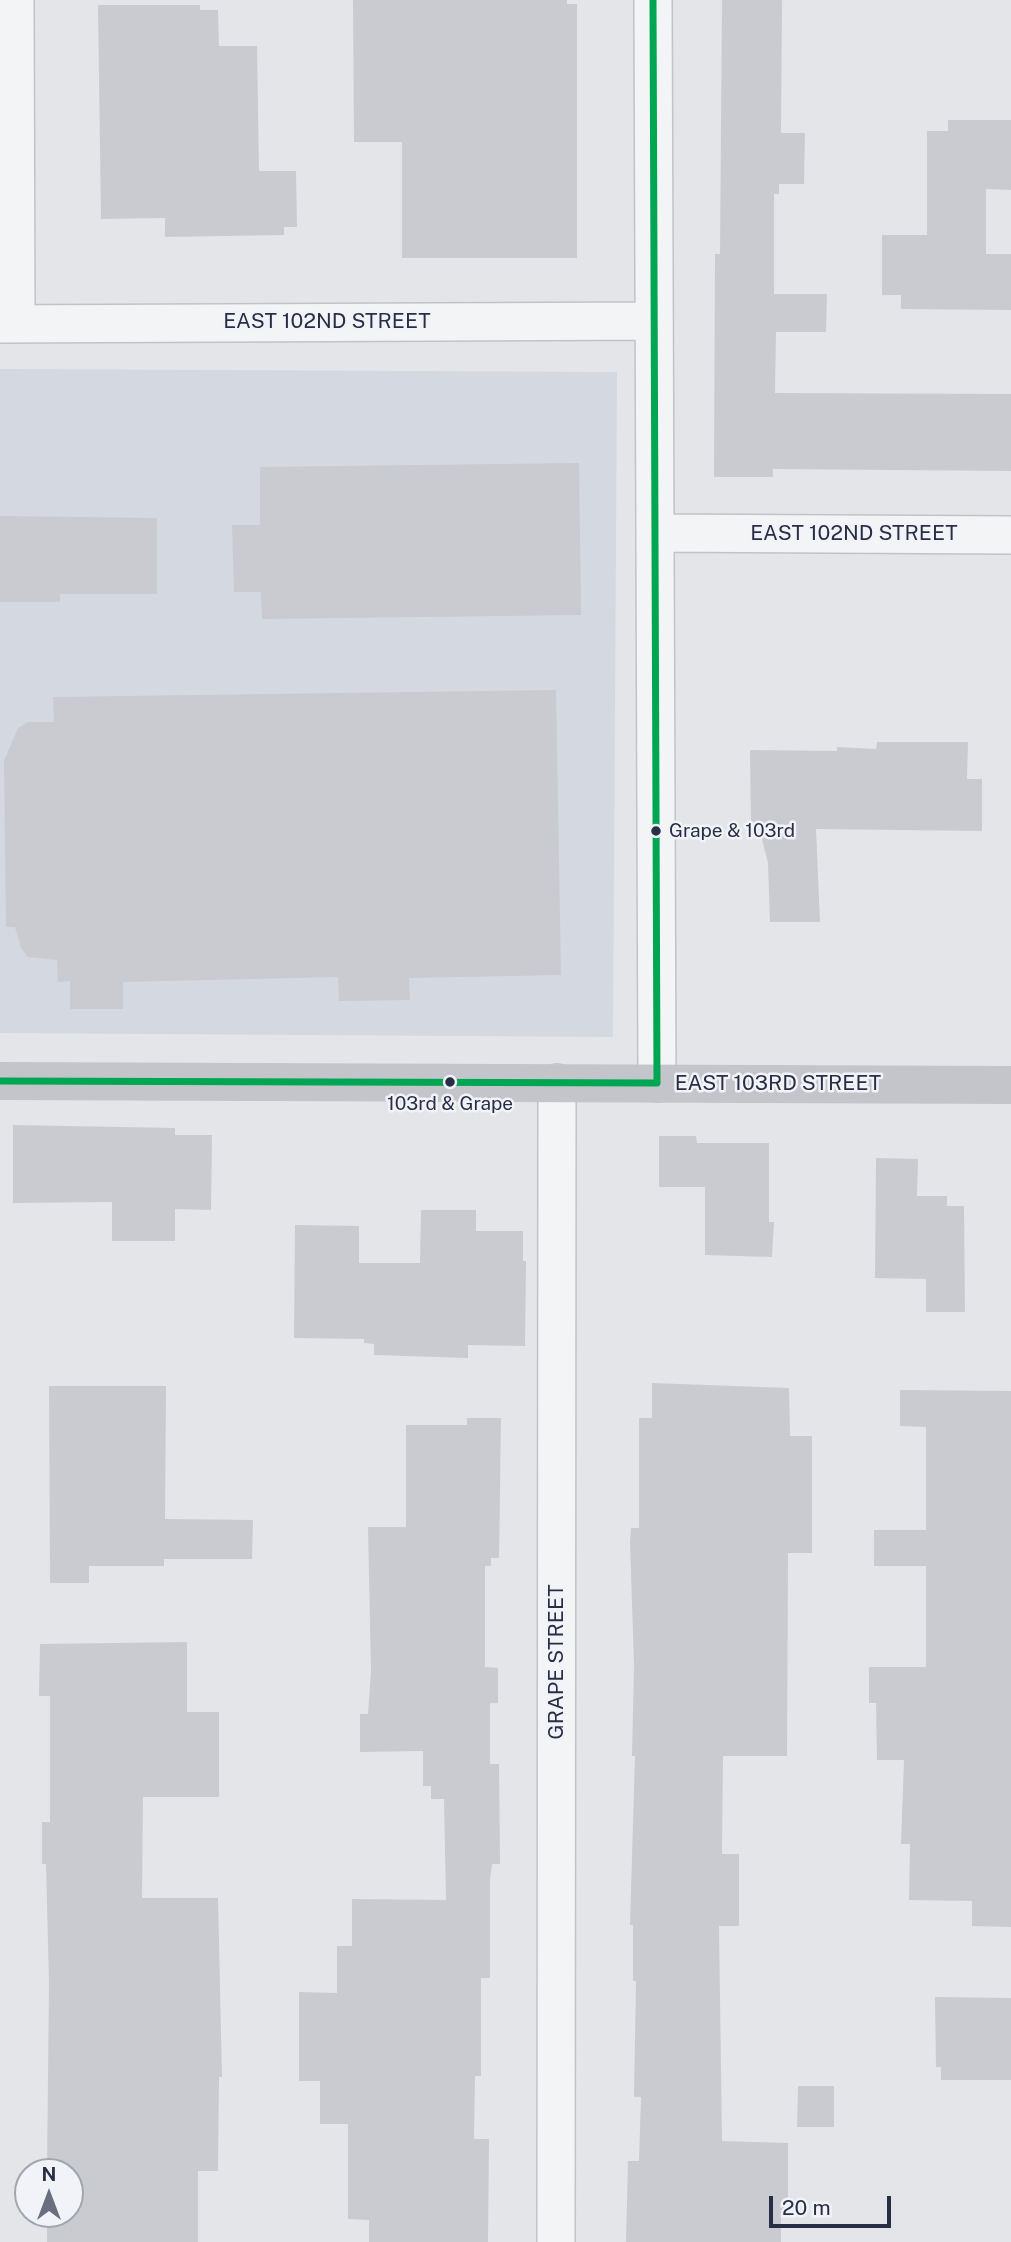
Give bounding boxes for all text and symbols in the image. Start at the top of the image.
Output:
street label: EAST 102ND STREET [223,309,431,335]
street label: EAST 102ND STREET [750,521,958,547]
place label: Grape & 103rd [669,820,795,842]
marker: Grape & 103rd [649,824,663,838]
street label: EAST 103RD STREET [675,1071,881,1097]
marker: 103rd & Grape [443,1075,457,1089]
place label: 103rd & Grape [387,1093,513,1115]
street label: GRAPE STREET [544,1584,570,1740]
north arrow [14,2158,84,2228]
text: N [42,2163,56,2185]
scale bar [773,2182,895,2226]
text: 20 m [782,2195,831,2220]

